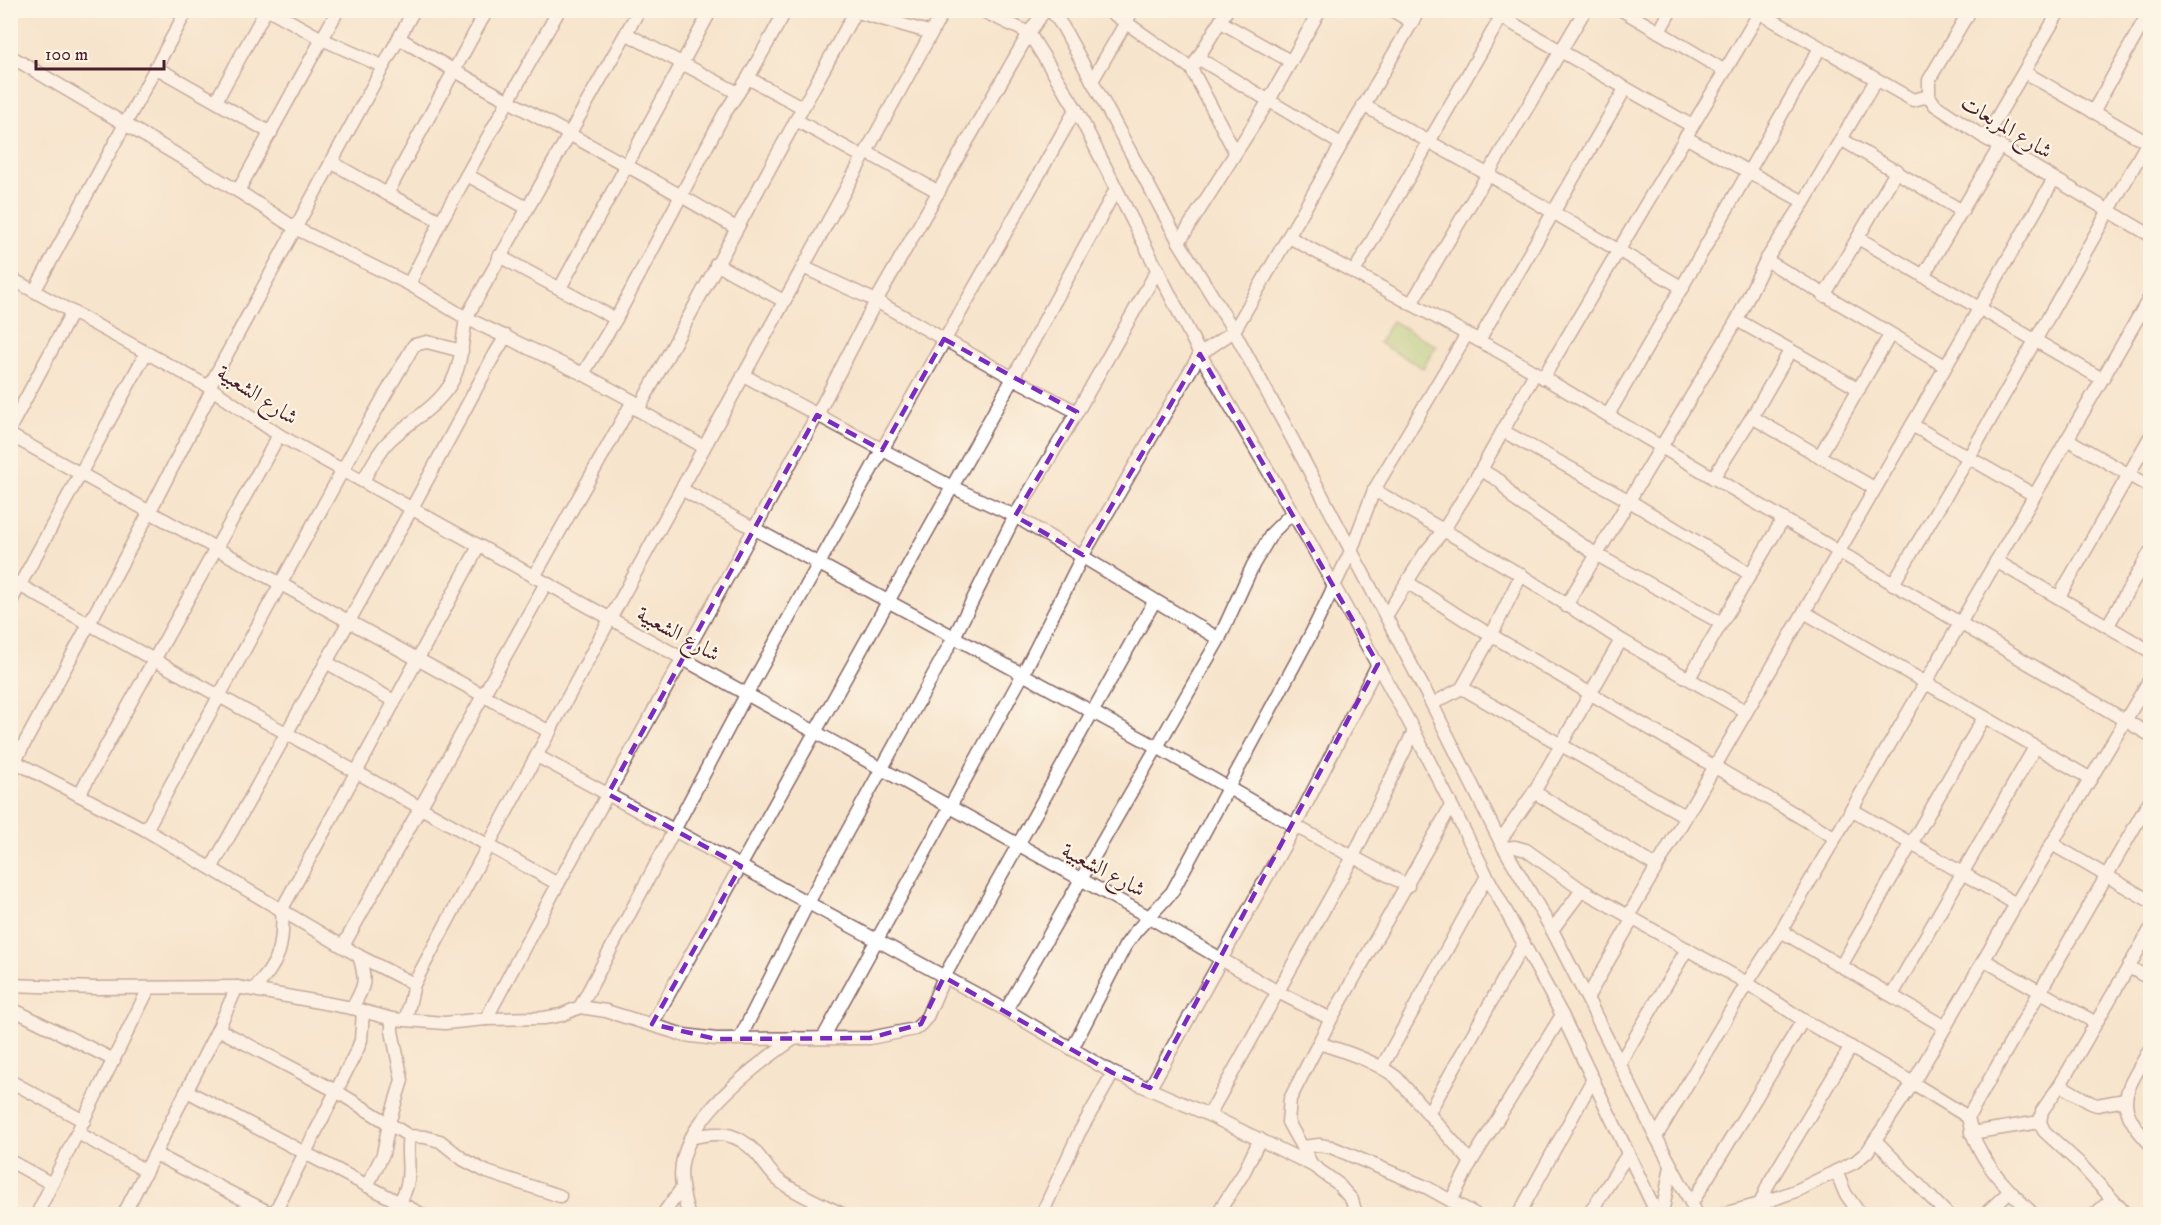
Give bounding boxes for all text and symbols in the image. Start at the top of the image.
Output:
scale bar [36,33,164,71]
text: 100 m [45,44,88,66]
street label: شارع المربعات [1953,89,2057,169]
street label: شارع الشعبية [209,359,303,435]
street label: شارع الشعبية [630,600,725,672]
street label: شارع الشعبية [1055,837,1150,907]

